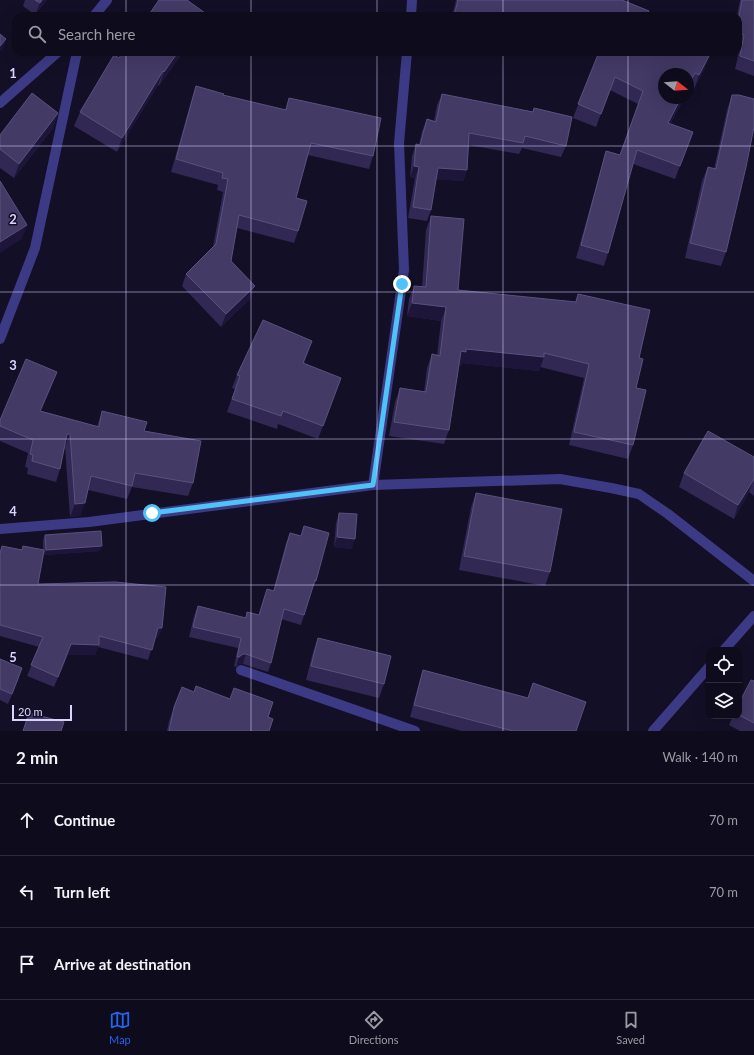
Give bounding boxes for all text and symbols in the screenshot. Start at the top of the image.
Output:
search box [12,12,742,56]
icon: search [26,23,48,45]
text: Search here [58,25,135,43]
text: 1 [9,65,17,81]
north arrow [658,68,694,104]
text: 2 [9,211,17,227]
route end [393,275,411,293]
text: 3 [9,357,17,373]
text: 4 [9,503,17,519]
route start [143,504,161,522]
map controls [706,647,742,719]
button: locate [706,647,742,683]
text: 5 [9,649,17,665]
button: layers [706,683,742,719]
scale bar [12,703,72,722]
text: 20 m [18,705,43,718]
text: 2 min [16,747,58,768]
text: Walk · 140 m [662,749,738,765]
icon: ahead [16,809,38,831]
text: Continue [54,811,115,829]
text: 70 m [709,812,738,828]
icon: left [16,881,38,903]
text: Turn left [54,883,110,901]
text: 70 m [709,884,738,900]
icon: arrive [16,953,38,975]
text: Arrive at destination [54,955,191,973]
tab: Map [109,1009,131,1046]
tab: Directions [349,1009,398,1046]
tab: Saved [616,1009,645,1046]

